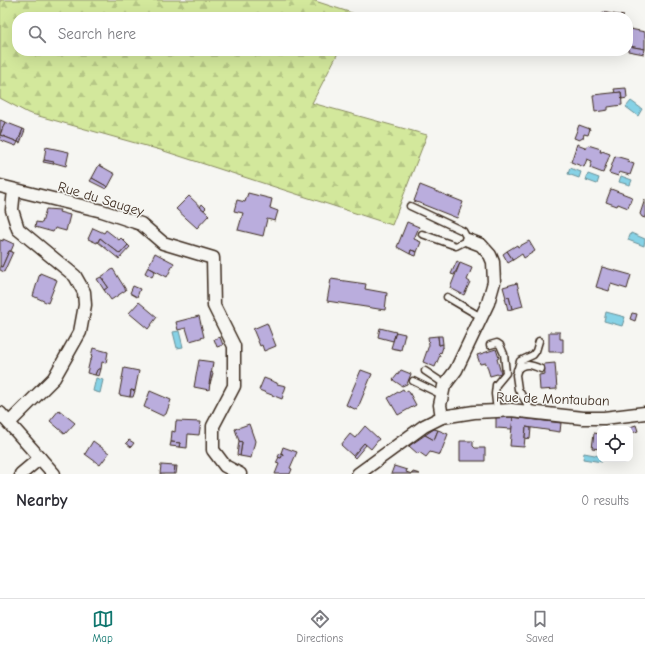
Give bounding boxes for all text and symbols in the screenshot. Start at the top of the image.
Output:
search box [12,12,633,56]
icon: search [26,23,48,45]
text: Search here [58,25,136,43]
street label: Rue du Saugey [56,178,147,220]
street label: Rue de Montauban [496,389,610,409]
map controls [597,426,633,462]
button: locate [597,426,633,462]
text: Nearby [16,491,67,510]
text: 0 results [581,493,629,508]
tab: Map [92,608,114,645]
tab: Directions [297,608,343,645]
tab: Saved [526,608,553,645]

